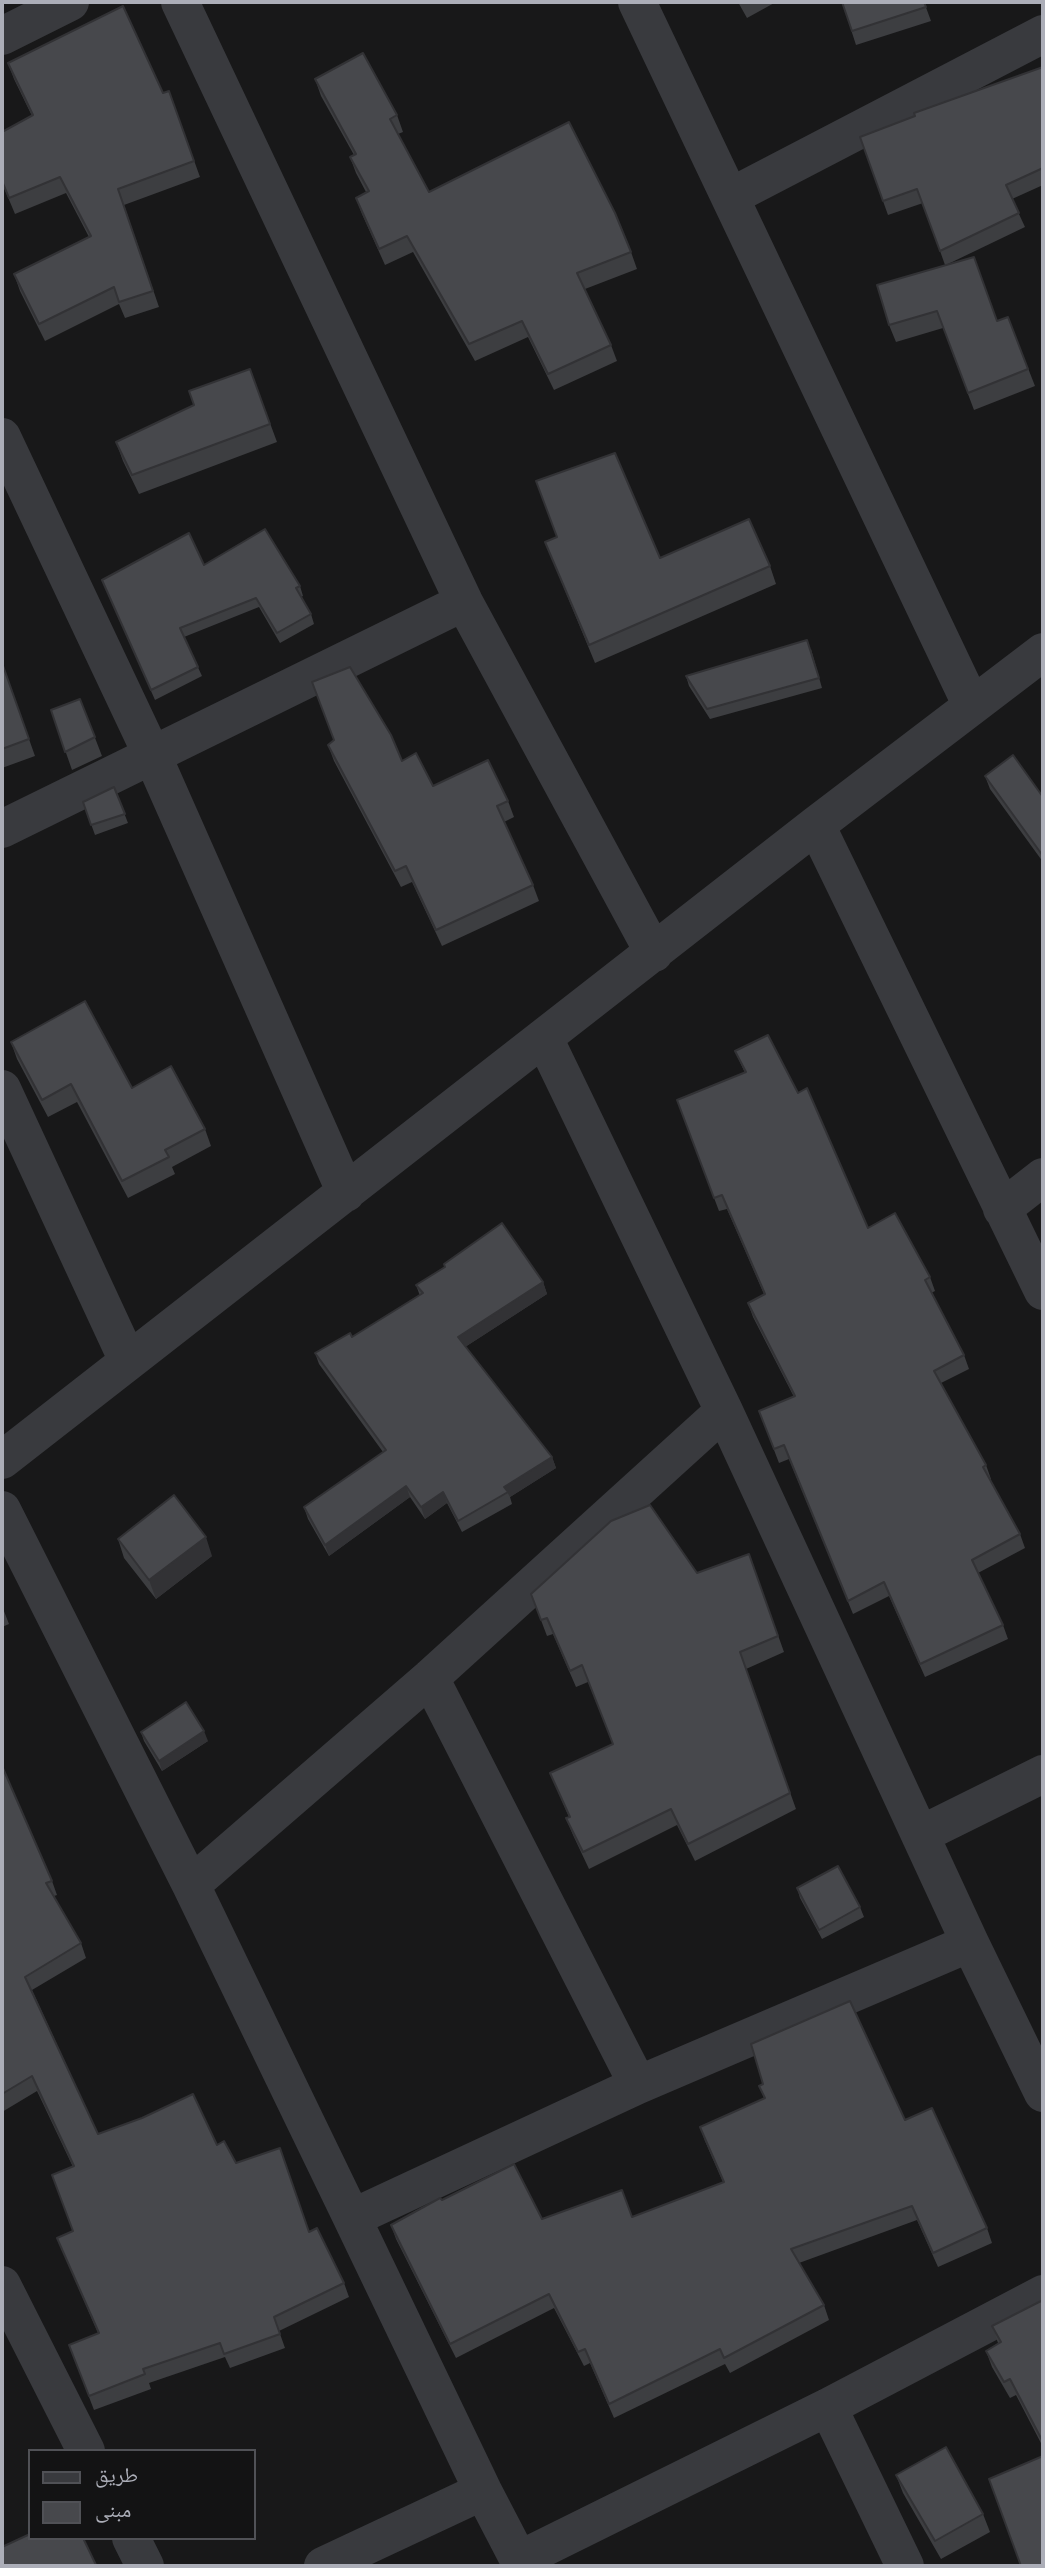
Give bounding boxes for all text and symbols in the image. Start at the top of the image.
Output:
legend [28,2449,256,2540]
text: طريق [95,2462,138,2486]
text: مبنى [95,2497,131,2521]

